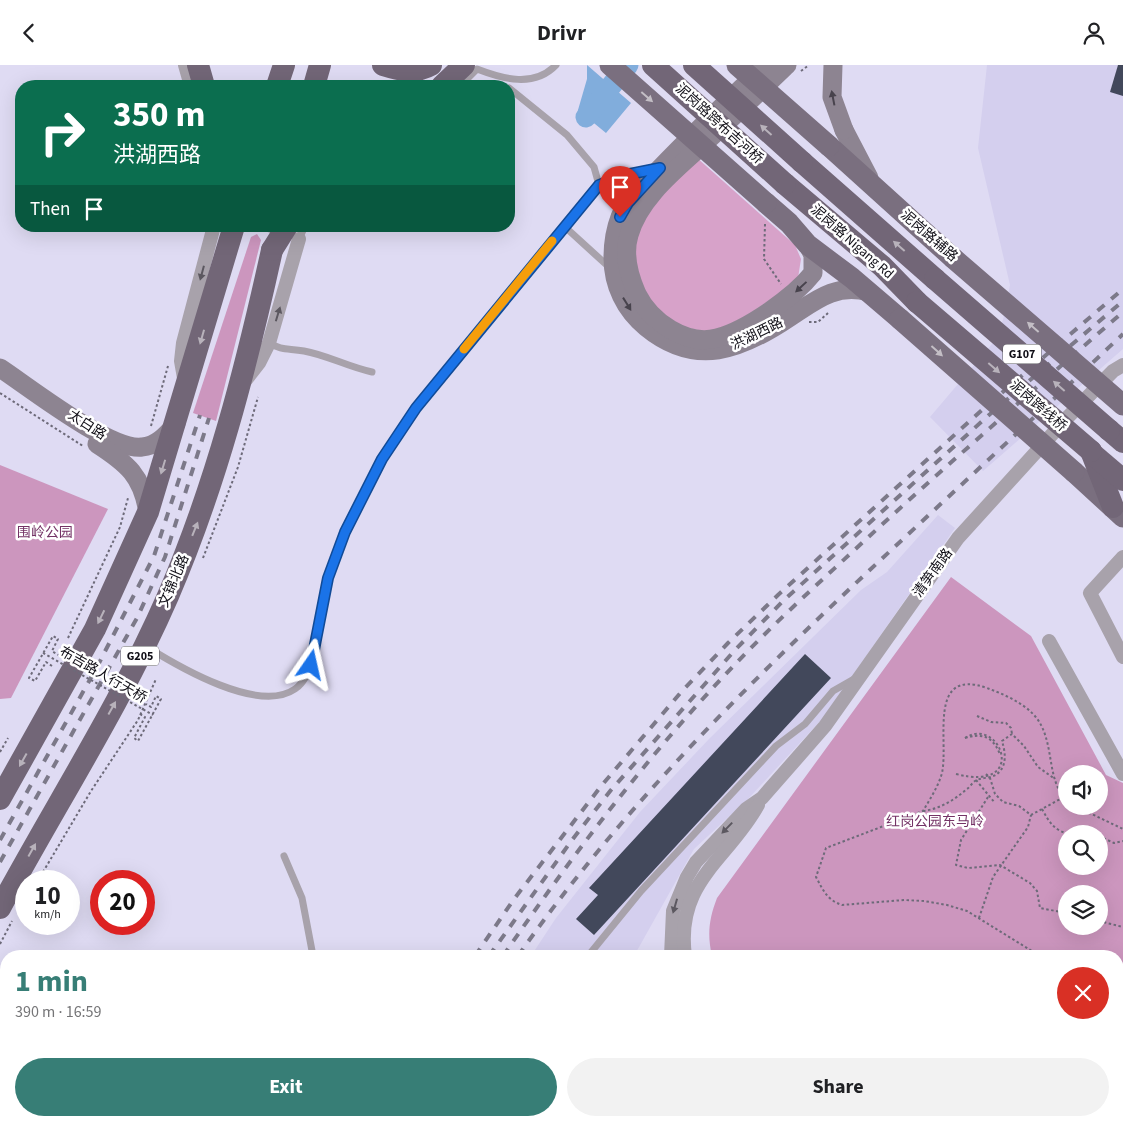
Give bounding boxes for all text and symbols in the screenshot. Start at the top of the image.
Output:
text: Drivr [537,17,586,49]
icon: back [15,19,43,47]
icon: person [1080,19,1108,47]
street label: 泥岗路跨布吉河桥 [671,79,767,169]
text: 350 m [113,90,205,140]
one-way arrow [829,90,837,106]
one-way arrow [640,91,652,103]
icon: right [30,100,95,165]
one-way arrow [760,124,772,136]
text: 洪湖西路 [113,139,201,171]
pin [599,166,641,217]
icon: arrive [606,173,634,201]
icon: arrive [80,195,108,223]
text: Then [30,196,70,223]
street label: 泥岗路 Nigang Rd [806,200,898,284]
street label: 泥岗路辅路 [896,205,962,267]
one-way arrow [892,241,905,252]
one-way arrow [197,266,205,281]
one-way arrow [795,281,807,293]
one-way arrow [622,297,632,311]
one-way arrow [274,306,282,321]
street label: 洪湖西路 [727,313,787,355]
one-way arrow [1028,321,1040,333]
one-way arrow [197,329,205,344]
one-way arrow [930,345,942,357]
road number: G107 [1003,345,1041,363]
one-way arrow [988,363,1001,374]
street label: 泥岗跨线桥 [1005,375,1071,437]
one-way arrow [1053,381,1065,392]
street label: 太白路 [64,405,110,445]
one-way arrow [159,460,166,475]
one-way arrow [192,522,199,537]
park label: 围岭公园 [17,523,73,543]
street label: 清笋南路 [908,544,958,602]
street label: 文锦北路 [154,551,194,611]
one-way arrow [96,610,104,624]
position arrow [284,638,336,690]
street label: 布吉路人行天桥 [56,642,150,708]
road number: G205 [121,647,159,665]
one-way arrow [107,702,116,715]
one-way arrow [19,752,27,767]
map controls [1058,765,1108,935]
button: sound [1058,765,1108,815]
park label: 红岗公园东马岭 [886,812,984,832]
one-way arrow [721,822,733,834]
button: search [1058,825,1108,875]
one-way arrow [28,843,37,857]
speed limit sign: 20 [90,870,155,935]
text: 10 [34,878,61,914]
button: layers [1058,885,1108,935]
one-way arrow [671,899,679,914]
text: km/h [34,906,61,923]
text: 1 min [15,960,88,1003]
button: close [1057,967,1109,1019]
text: 390 m · 16:59 [15,1001,102,1023]
button: Exit [15,1058,557,1116]
button: Share [567,1058,1109,1116]

